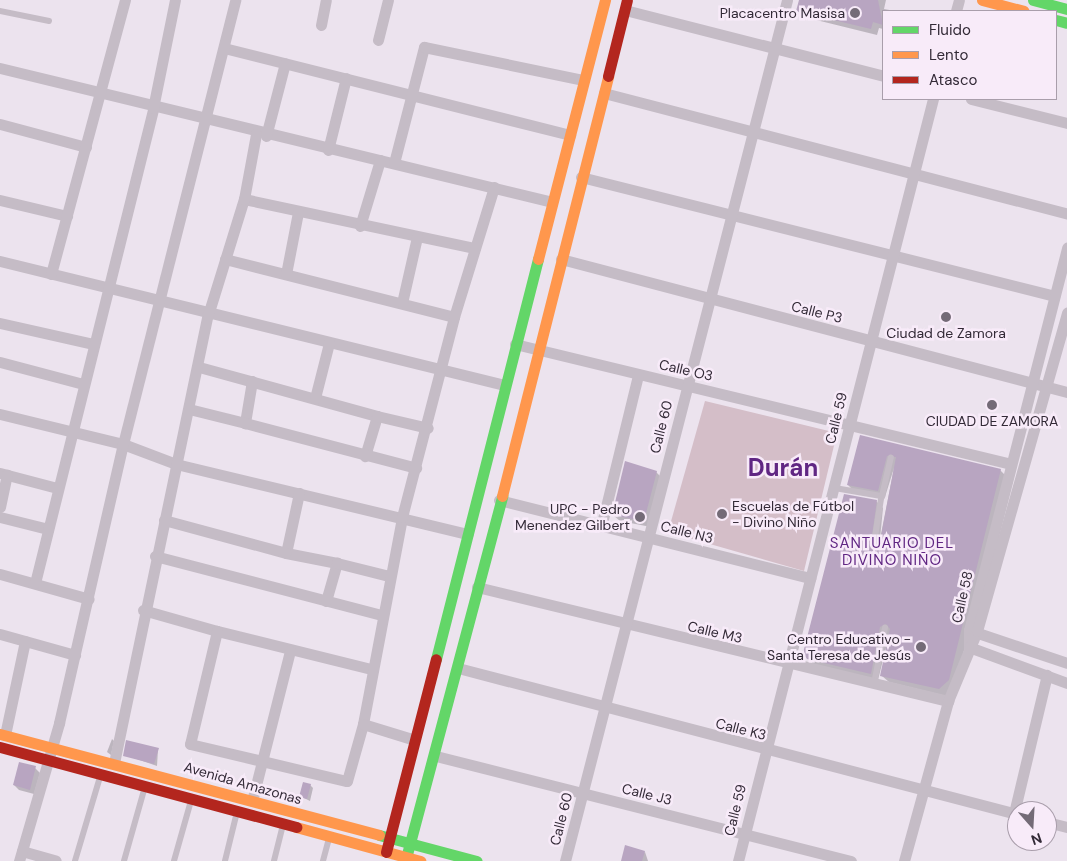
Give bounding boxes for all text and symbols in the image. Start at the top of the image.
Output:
place label: Placacentro Masisa [720,5,845,21]
marker: Placacentro Masisa [849,7,861,19]
legend [882,10,1057,100]
text: Fluido [929,20,971,40]
text: Lento [929,45,968,65]
text: Atasco [929,70,977,90]
street label: Calle P3 [790,298,844,326]
marker: Ciudad de Zamora [940,311,952,323]
place label: Ciudad de Zamora [886,325,1006,341]
street label: Calle O3 [657,356,715,384]
street label: Calle 59 [821,390,851,446]
street label: Calle 60 [646,399,676,455]
marker: CIUDAD DE ZAMORA [986,399,998,411]
place label: CIUDAD DE ZAMORA [926,413,1058,429]
district label: Durán [748,454,818,482]
place label: Escuelas de Fútbol - Divino Niño [732,498,854,530]
place label: UPC - Pedro Menendez Gilbert [515,501,630,534]
marker: Escuelas de Fútbol - Divino Niño [716,508,728,520]
marker: UPC - Pedro Menendez Gilbert [634,511,646,523]
street label: Calle N3 [659,517,715,547]
district label: SANTUARIO DEL DIVINO NIÑO [828,534,956,569]
street label: Calle 58 [948,569,976,625]
street label: Calle M3 [686,618,744,646]
place label: Centro Educativo - Santa Teresa de Jesús [767,631,911,664]
marker: Centro Educativo - Santa Teresa de Jesús [915,641,927,653]
street label: Calle K3 [714,715,768,743]
street label: Avenida Amazonas [182,758,304,808]
street label: Calle J3 [620,780,674,808]
street label: Calle 59 [720,782,750,838]
street label: Calle 60 [546,791,576,847]
north arrow [1007,801,1057,851]
text: N [1029,829,1044,849]

